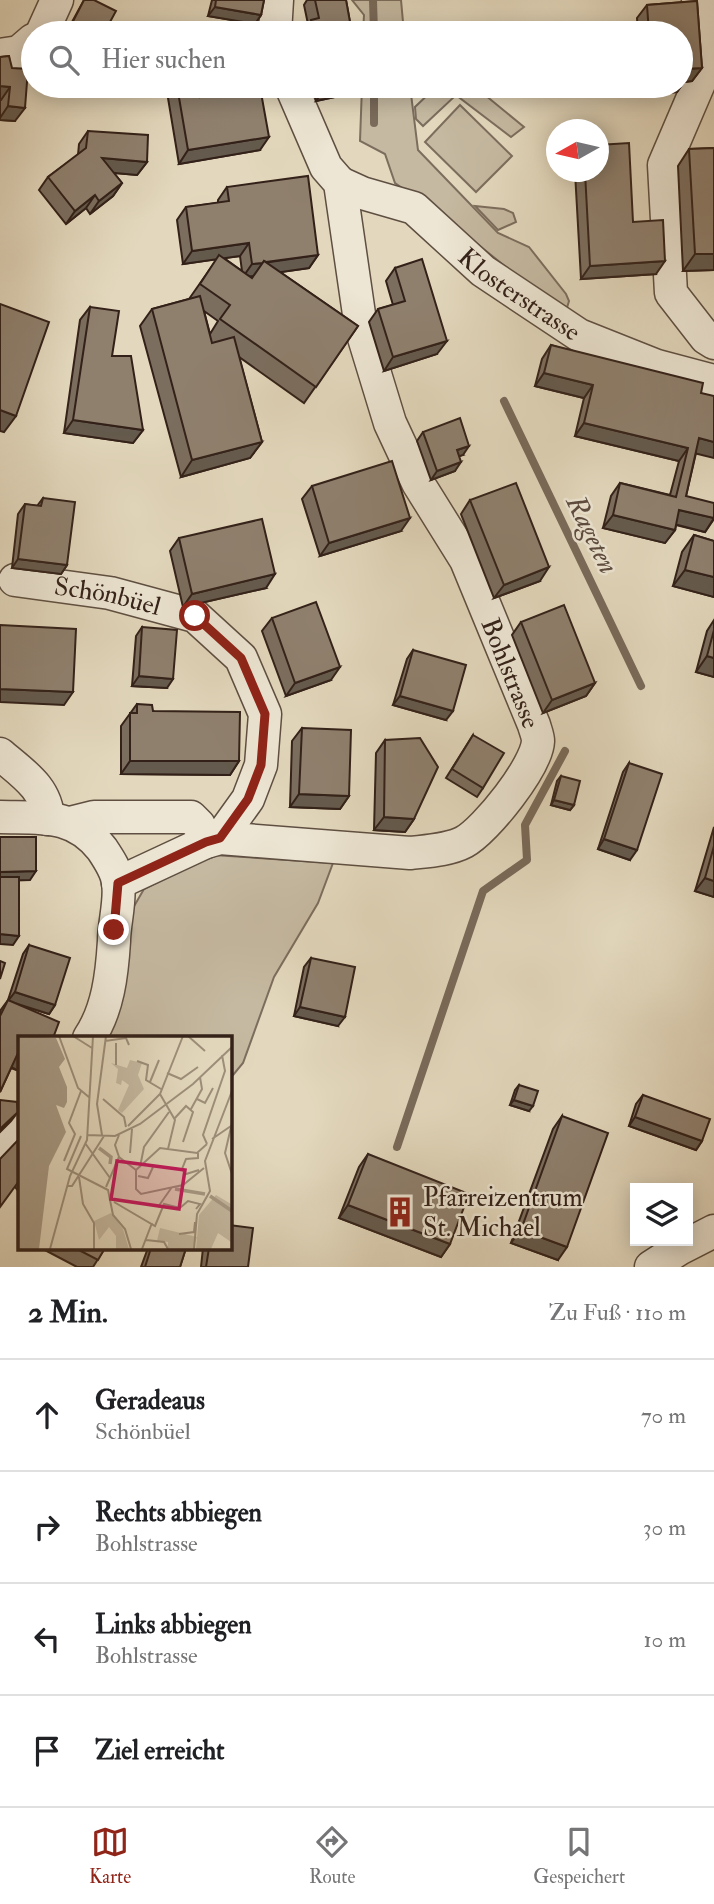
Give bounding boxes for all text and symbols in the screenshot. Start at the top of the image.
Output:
search box [21,21,693,98]
icon: search [45,41,83,79]
text: Hier suchen [101,44,226,76]
north arrow [546,119,609,182]
street label: Klosterstrasse [451,241,586,349]
water label: Rageten [557,489,626,580]
street label: Schönbüel [52,571,165,623]
route start [179,600,210,631]
street label: Bohlstrasse [473,614,547,733]
route end [98,914,129,945]
inset map [18,1036,231,1250]
place label: Pfarreizentrum St. Michael [423,1182,583,1244]
map controls [630,1183,693,1246]
button: layers [630,1183,693,1246]
building icon: Pfarreizentrum St. Michael [383,1195,417,1229]
text: 2 Min. [28,1294,108,1331]
text: Zu Fuß · 110 m [549,1298,686,1327]
text: Geradeaus [95,1385,205,1417]
icon: ahead [28,1396,66,1434]
text: 70 m [641,1401,686,1430]
text: Schönbüel [95,1417,191,1446]
text: Rechts abbiegen [95,1497,262,1529]
icon: right [28,1508,66,1546]
text: 30 m [643,1513,686,1542]
text: Bohlstrasse [95,1529,198,1558]
text: Links abbiegen [95,1609,252,1641]
icon: left [28,1620,66,1658]
text: 10 m [643,1625,686,1654]
text: Bohlstrasse [95,1641,198,1670]
icon: arrive [28,1732,66,1770]
text: Ziel erreicht [95,1735,225,1767]
tab: Karte [89,1823,131,1889]
tab: Route [309,1823,355,1889]
tab: Gespeichert [533,1823,625,1889]

